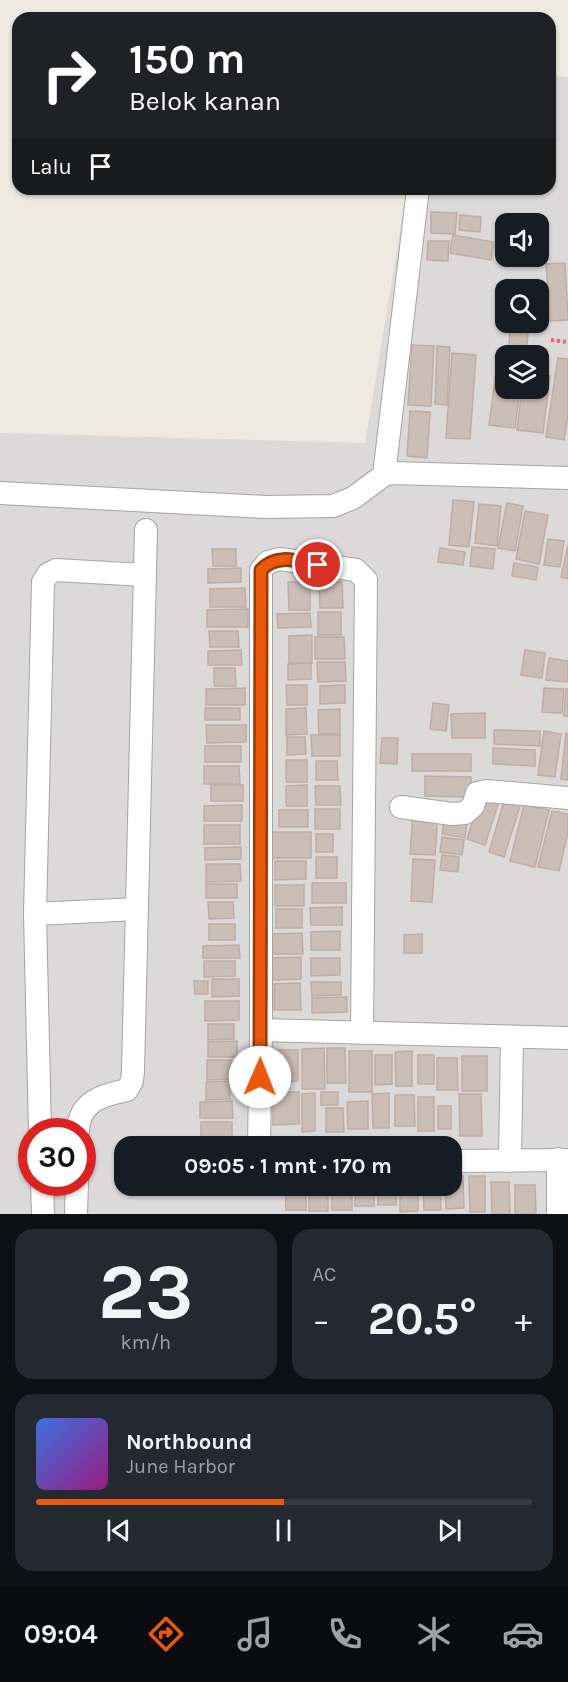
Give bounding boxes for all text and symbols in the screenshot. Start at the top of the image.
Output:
text: 150 m [129,34,245,84]
icon: right [30,36,108,114]
text: Belok kanan [129,85,281,117]
icon: arrive [84,150,117,183]
text: Lalu [30,154,72,180]
map controls [495,213,549,399]
button: sound [495,213,549,267]
button: search [495,279,549,333]
button: layers [495,345,549,399]
pin [292,539,343,590]
icon: arrive [301,548,334,581]
position arrow [228,1045,292,1109]
speed limit sign: 30 [18,1118,96,1196]
text: 09:05 · 1 mnt · 170 m [184,1153,392,1179]
text: 23 [98,1246,194,1338]
text: AC [313,1263,336,1286]
text: 20.5° [368,1293,477,1345]
text: − [313,1301,330,1339]
text: + [515,1301,532,1339]
text: km/h [120,1331,171,1354]
text: Northbound [126,1429,252,1455]
text: June Harbor [126,1455,235,1478]
icon: previous [102,1514,135,1547]
icon: pause [267,1514,300,1547]
icon: next [433,1514,466,1547]
icon: directions [145,1613,187,1655]
icon: music [234,1613,276,1655]
icon: phone [324,1613,366,1655]
icon: climate [413,1613,455,1655]
icon: car [502,1613,544,1655]
text: 09:04 [24,1618,98,1650]

